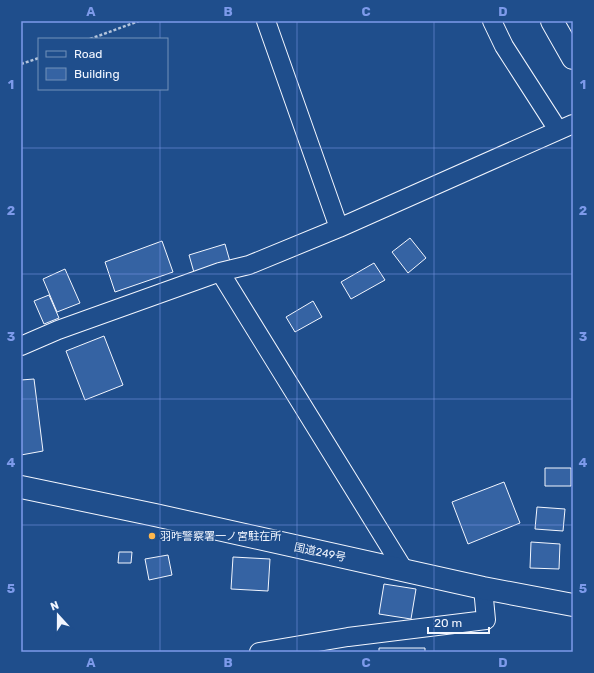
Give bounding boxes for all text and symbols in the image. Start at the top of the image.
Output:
text: A [86,4,96,19]
text: B [223,4,233,19]
text: C [361,4,371,19]
text: D [498,4,508,19]
legend [38,38,168,90]
text: Road [74,47,102,61]
text: Building [74,67,120,81]
text: 1 [8,77,14,92]
text: 1 [580,77,586,92]
text: 2 [7,203,15,218]
text: 2 [579,203,587,218]
text: 3 [7,329,16,344]
text: 3 [579,329,588,344]
text: 4 [7,455,16,470]
text: 4 [579,455,588,470]
place label: 羽咋警察署一ノ宮駐在所 [160,530,282,543]
marker: 羽咋警察署一ノ宮駐在所 [147,531,157,541]
street label: 国道249号 [293,541,347,564]
text: 5 [7,581,15,596]
text: 5 [579,581,587,596]
north arrow [38,595,78,635]
text: N [49,599,61,614]
scale bar [428,609,489,635]
text: 20 m [434,616,462,630]
text: A [86,655,96,670]
text: B [223,655,233,670]
text: C [361,655,371,670]
text: D [498,655,508,670]

